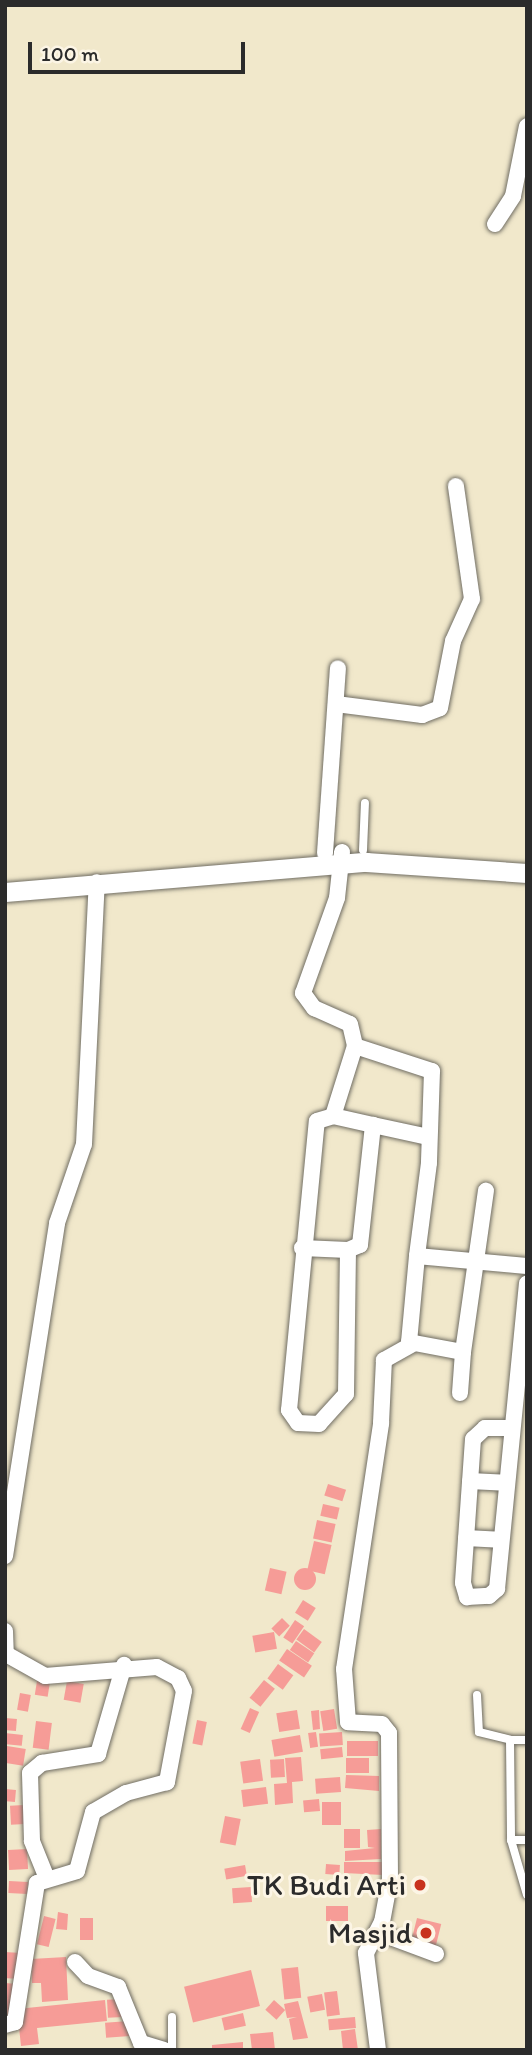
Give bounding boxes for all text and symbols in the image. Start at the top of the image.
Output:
scale bar [32,28,248,72]
text: 100 m [41,41,99,66]
place label: TK Budi Arti [247,1867,406,1903]
marker: TK Budi Arti [412,1877,428,1893]
place label: Masjid [328,1915,412,1951]
marker: Masjid [418,1925,434,1941]

